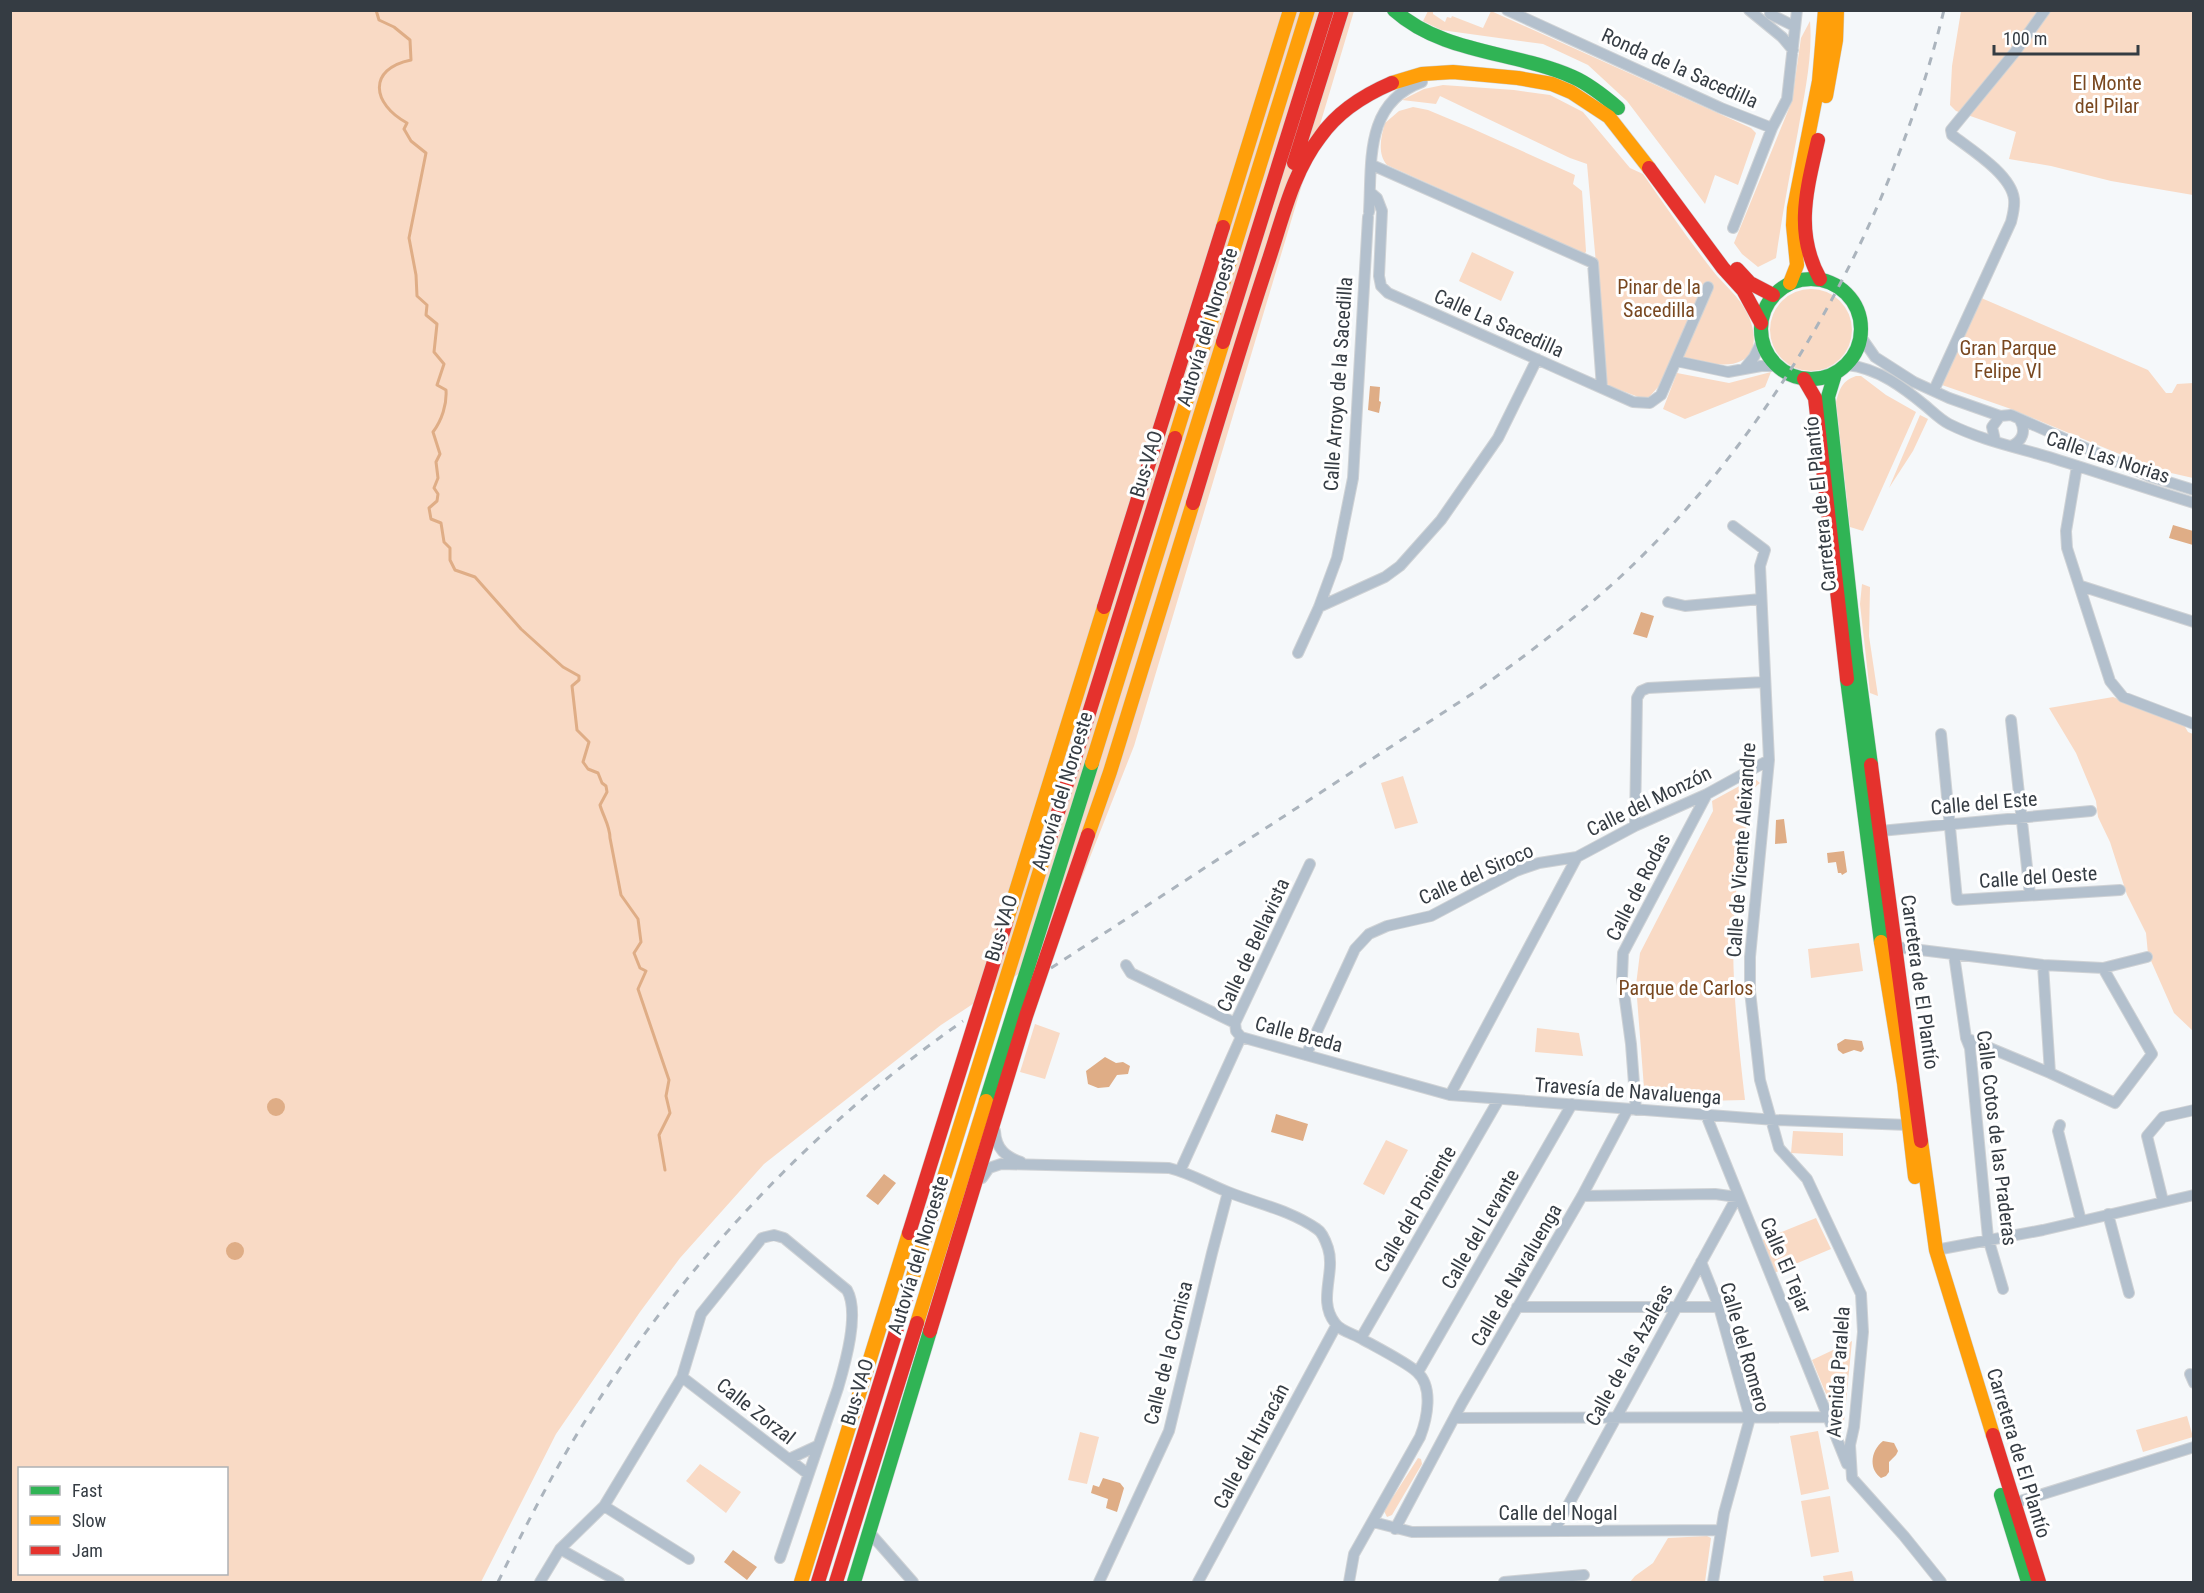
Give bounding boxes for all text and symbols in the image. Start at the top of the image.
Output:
scale bar [1994,18,2138,56]
street label: Ronda de la Sacedilla [1598,23,1762,113]
text: 100 m [2003,28,2047,49]
park label: El Monte del Pilar [2072,71,2142,118]
street label: Autovía del Noroeste [1171,245,1243,409]
park label: Pinar de la Sacedilla [1617,275,1701,322]
street label: Calle Arroyo de la Sacedilla [1319,276,1357,492]
street label: Calle La Sacedilla [1430,284,1568,362]
park label: Gran Parque Felipe VI [1960,336,2056,383]
street label: Carretera de El Plantío [1799,415,1841,593]
street label: Calle Las Norias [2043,426,2173,488]
street label: Bus-VAO [1124,428,1168,500]
street label: Autovía del Noroeste [1026,709,1098,873]
street label: Calle de Vicente Aleixandre [1722,742,1760,958]
street label: Calle del Monzón [1583,760,1715,842]
street label: Calle del Este [1930,786,2038,820]
street label: Calle de Rodas [1601,829,1675,945]
street label: Calle del Siroco [1415,838,1537,910]
street label: Calle del Oeste [1978,861,2098,893]
street label: Calle de Bellavista [1212,874,1294,1016]
street label: Bus-VAO [979,892,1023,964]
street label: Carretera de El Plantío [1896,893,1944,1071]
park label: Parque de Carlos [1619,976,1753,1000]
street label: Calle Breda [1253,1011,1345,1057]
street label: Calle Cotos de las Praderas [1972,1029,2022,1247]
street label: Travesía de Navaluenga [1534,1073,1722,1109]
street label: Calle del Poniente [1369,1141,1461,1277]
street label: Calle del Levante [1436,1165,1524,1293]
street label: Autovía del Noroeste [882,1173,954,1337]
street label: Calle de Navaluenga [1465,1199,1567,1351]
street label: Calle El Tejar [1755,1213,1817,1317]
street label: Calle de la Cornisa [1139,1279,1197,1427]
street label: Calle del Romero [1715,1279,1775,1415]
street label: Calle de las Azaleas [1580,1280,1678,1430]
street label: Avenida Paralela [1821,1306,1855,1438]
street label: Bus-VAO [835,1356,879,1428]
street label: Carretera de El Plantío [1982,1365,2056,1541]
street label: Calle Zorzal [712,1373,800,1449]
street label: Calle del Huracán [1208,1379,1294,1513]
legend [18,1467,228,1575]
text: Fast [72,1480,103,1501]
street label: Calle del Nogal [1498,1501,1618,1525]
text: Slow [72,1510,107,1531]
text: Jam [72,1540,103,1561]

